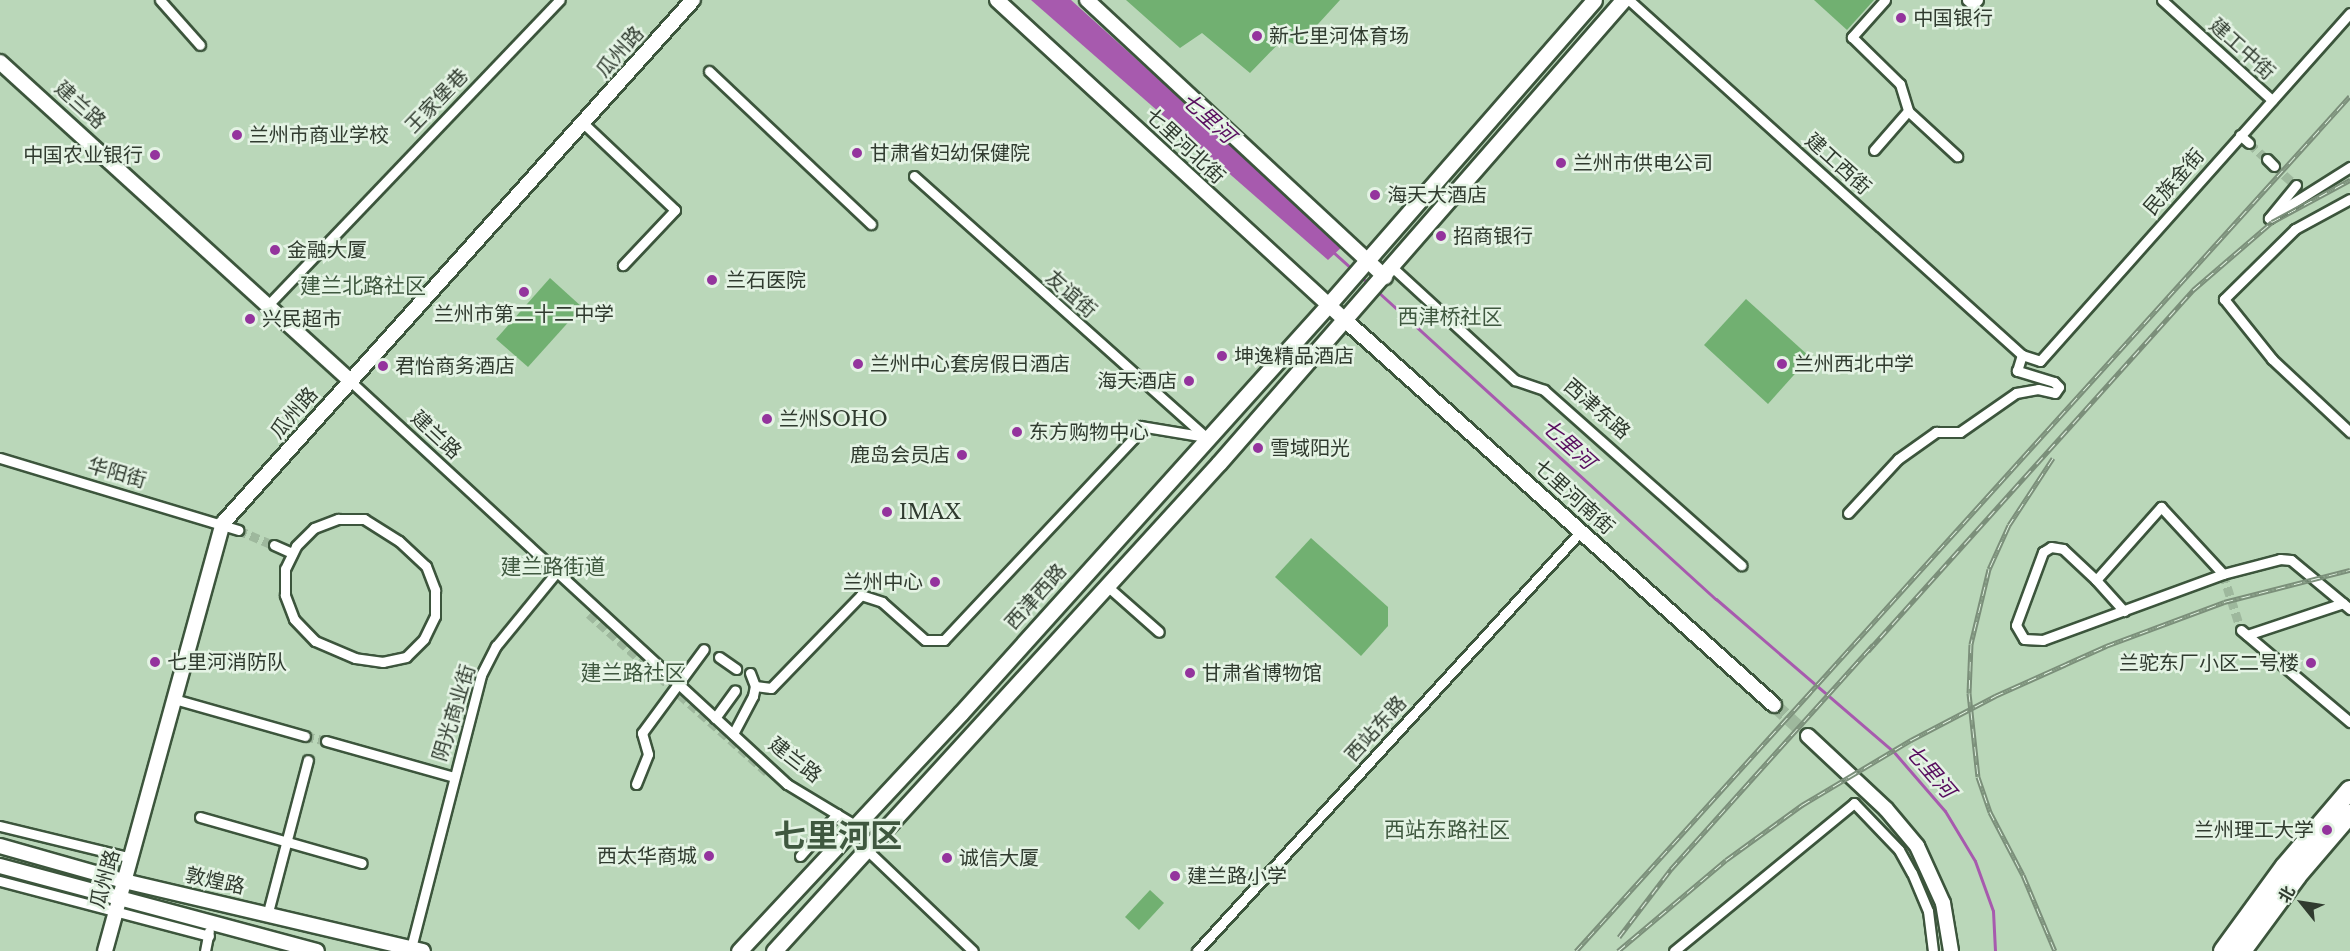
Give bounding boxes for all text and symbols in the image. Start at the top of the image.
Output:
place label: 中国银行 [1913,6,1993,30]
marker: 中国银行 [1894,11,1908,25]
street label: 建工中街 [2204,13,2280,85]
street label: 瓜州路 [591,22,649,82]
place label: 新七里河体育场 [1269,24,1409,48]
marker: 新七里河体育场 [1250,29,1264,43]
street label: 王家堡巷 [401,64,473,138]
street label: 建兰路 [50,76,110,134]
water label: 七里河 [1176,88,1240,148]
street label: 七里河北街 [1140,103,1230,189]
place label: 兰州市商业学校 [249,123,389,147]
marker: 兰州市商业学校 [230,128,244,142]
street label: 建工西街 [1800,128,1876,200]
place label: 甘肃省妇幼保健院 [870,141,1030,165]
place label: 中国农业银行 [23,143,143,167]
marker: 甘肃省妇幼保健院 [848,144,866,162]
street label: 民族金街 [2139,144,2209,220]
marker: 中国农业银行 [148,148,162,162]
place label: 兰州市供电公司 [1573,151,1713,175]
marker: 兰州市供电公司 [1554,156,1568,170]
place label: 海天大酒店 [1387,183,1487,207]
marker: 海天大酒店 [1368,188,1382,202]
place label: 招商银行 [1453,224,1533,248]
marker: 招商银行 [1434,229,1448,243]
place label: 金融大厦 [287,238,367,262]
marker: 金融大厦 [268,243,282,257]
street label: 友谊街 [1040,265,1102,323]
place label: 兰石医院 [726,268,806,292]
marker: 兰石医院 [703,271,721,289]
district label: 建兰北路社区 [300,273,426,299]
marker: 兰州市第二十二中学 [517,285,531,299]
place label: 兰州市第二十二中学 [434,302,614,326]
district label: 西津桥社区 [1398,304,1502,330]
place label: 兴民超市 [262,307,342,331]
marker: 兴民超市 [243,312,257,326]
place label: 坤逸精品酒店 [1234,344,1354,368]
marker: 坤逸精品酒店 [1215,349,1229,363]
place label: 兰州中心套房假日酒店 [870,352,1070,376]
place label: 兰州西北中学 [1794,352,1914,376]
place label: 君怡商务酒店 [395,354,515,378]
marker: 兰州中心套房假日酒店 [851,357,865,371]
marker: 兰州西北中学 [1775,357,1789,371]
marker: 君怡商务酒店 [376,359,390,373]
place label: 海天酒店 [1097,369,1177,393]
marker: 海天酒店 [1182,374,1196,388]
street label: 西津东路 [1559,374,1635,444]
street label: 瓜州路 [265,382,323,444]
street label: 建兰路 [406,406,466,464]
place label: 兰州SOHO [779,407,888,431]
marker: 兰州SOHO [760,412,774,426]
water label: 七里河 [1536,414,1600,474]
place label: 东方购物中心 [1029,420,1149,444]
marker: 东方购物中心 [1010,425,1024,439]
place label: 雪域阳光 [1270,436,1350,460]
marker: 雪域阳光 [1251,441,1265,455]
place label: 鹿岛会员店 [850,443,950,467]
marker: 鹿岛会员店 [955,448,969,462]
street label: 华阳街 [85,453,149,493]
street label: 七里河南街 [1529,455,1619,539]
place label: IMAX [899,500,961,524]
marker: IMAX [880,505,894,519]
district label: 建兰路街道 [501,554,605,580]
street label: 西津西路 [1000,559,1072,635]
place label: 兰州中心 [843,570,923,594]
marker: 兰州中心 [928,575,942,589]
place label: 七里河消防队 [167,650,287,674]
place label: 兰驼东厂小区二号楼 [2119,651,2299,675]
marker: 七里河消防队 [148,655,162,669]
marker: 兰驼东厂小区二号楼 [2304,656,2318,670]
district label: 建兰路社区 [581,660,685,686]
place label: 甘肃省博物馆 [1202,661,1322,685]
street label: 阴光商业街 [428,662,480,764]
marker: 甘肃省博物馆 [1183,666,1197,680]
street label: 西站东路 [1340,691,1412,767]
street label: 建兰路 [764,732,826,788]
water label: 七里河 [1900,739,1960,803]
district label: 七里河区 [774,817,902,855]
district label: 西站东路社区 [1384,817,1510,843]
place label: 兰州理工大学 [2194,818,2314,842]
marker: 兰州理工大学 [2318,821,2336,839]
place label: 西太华商城 [597,844,697,868]
place label: 诚信大厦 [959,846,1039,870]
street label: 瓜州路 [85,847,125,911]
marker: 西太华商城 [702,849,716,863]
marker: 诚信大厦 [940,851,954,865]
street label: 敦煌路 [183,863,247,899]
place label: 建兰路小学 [1187,864,1287,888]
marker: 建兰路小学 [1168,869,1182,883]
north arrow [2272,873,2332,933]
text: 北 [2274,882,2299,906]

